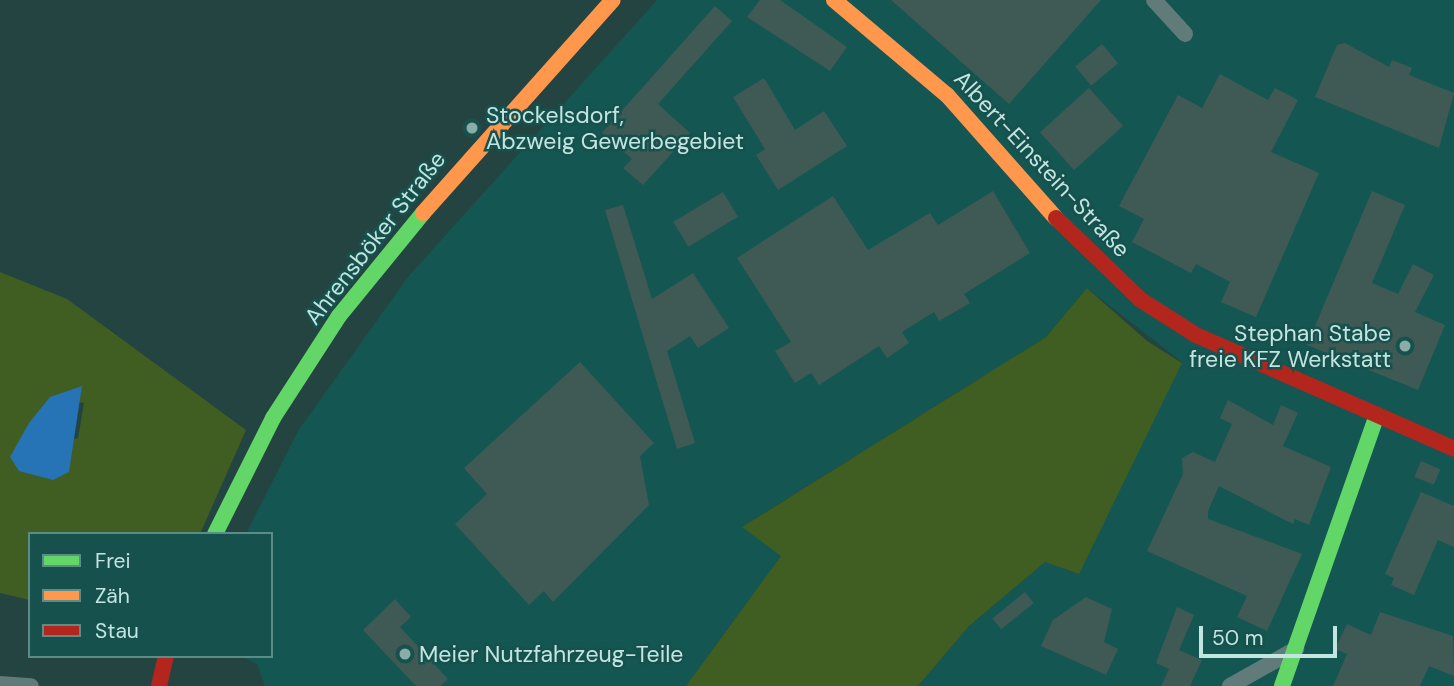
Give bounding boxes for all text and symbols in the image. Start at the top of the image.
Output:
street label: Albert-Einstein-Straße [948,65,1136,263]
place label: Stockelsdorf, Abzweig Gewerbegebiet [486,101,744,155]
marker: Stockelsdorf, Abzweig Gewerbegebiet [464,120,480,136]
street label: Ahrensböker Straße [299,146,451,330]
place label: Stephan Stabe freie KFZ Werkstatt [1189,319,1391,373]
marker: Stephan Stabe freie KFZ Werkstatt [1397,338,1413,354]
legend [28,532,273,658]
text: Frei [95,547,131,575]
text: Zäh [95,582,130,610]
scale bar [1202,612,1340,656]
text: Stau [95,617,139,645]
text: 50 m [1212,624,1263,652]
place label: Meier Nutzfahrzeug-Teile [419,640,683,668]
marker: Meier Nutzfahrzeug-Teile [397,646,413,662]

